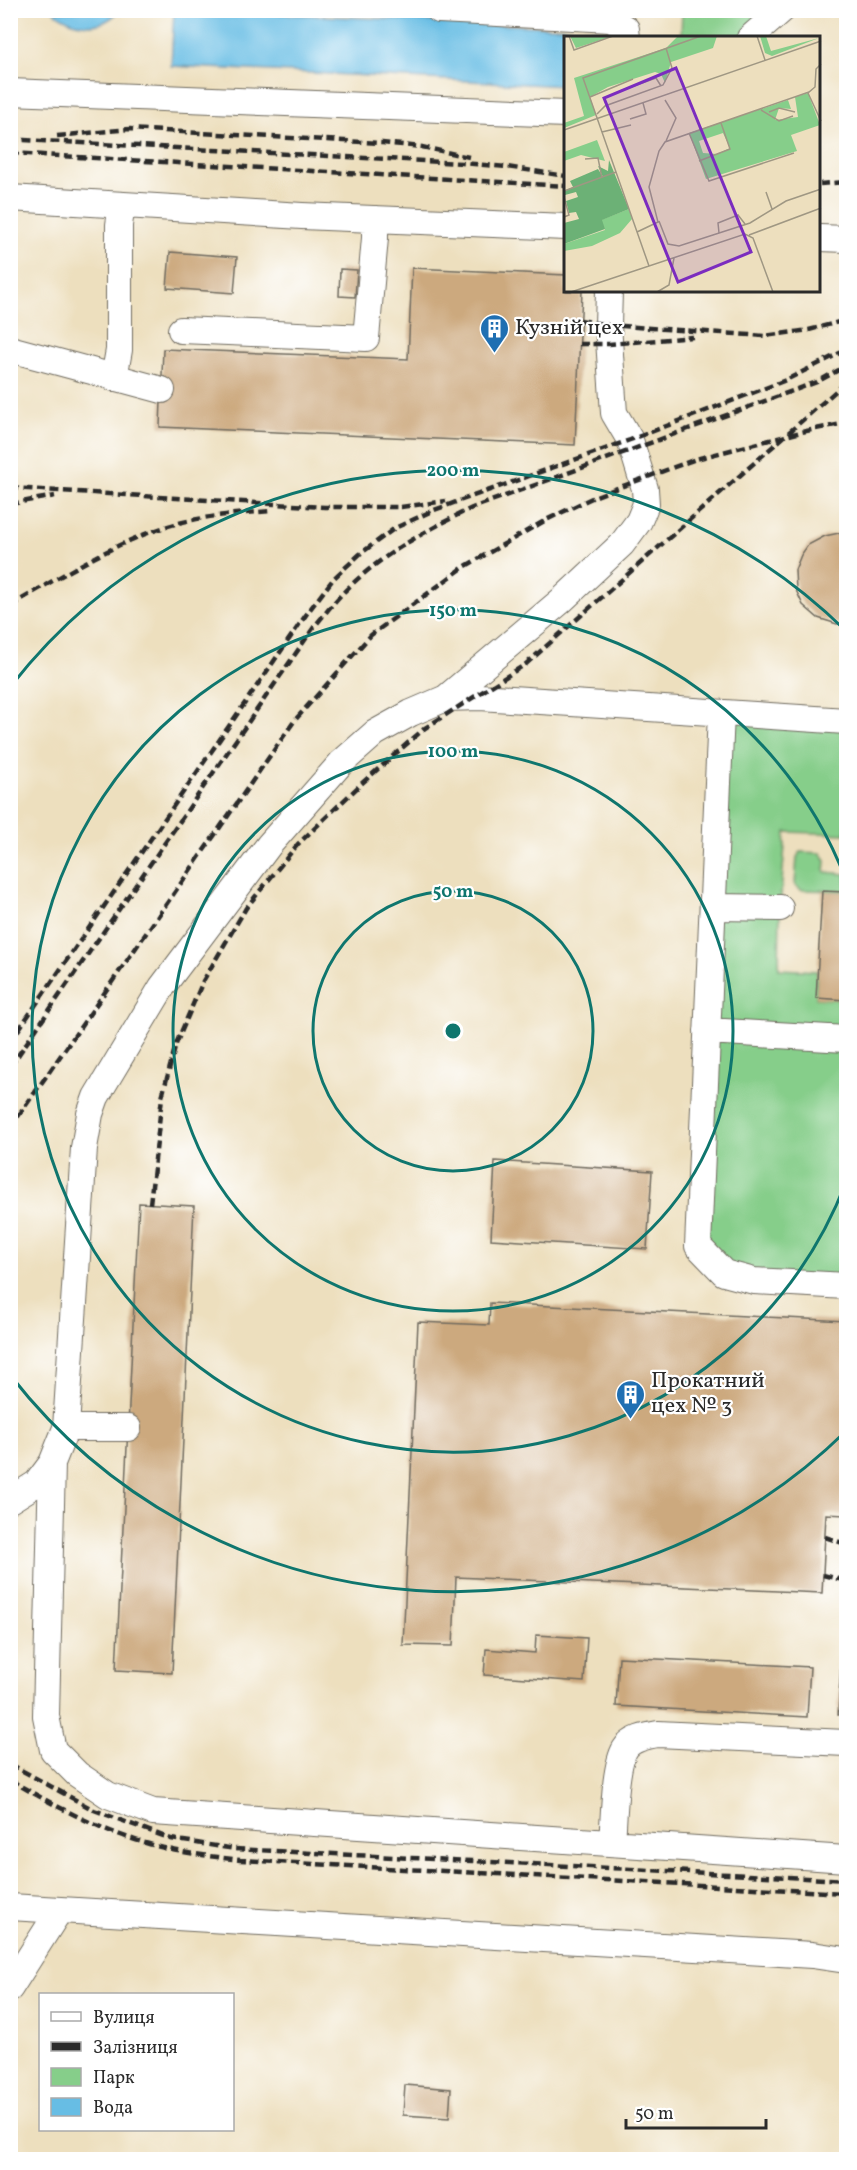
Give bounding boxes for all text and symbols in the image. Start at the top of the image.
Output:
inset map [564,36,821,292]
building icon: Кузній цех [478,312,510,354]
place label: Кузній цех [515,313,623,344]
text: 200 m [427,459,479,484]
text: 150 m [429,599,477,624]
text: 100 m [428,740,478,765]
text: 50 m [433,880,473,905]
centre of rings [443,1021,463,1041]
place label: Прокатний цех № 3 [651,1366,765,1422]
building icon: Прокатний цех № 3 [614,1378,646,1420]
legend [39,1993,234,2131]
text: Вулиця [93,2006,155,2031]
text: Залізниця [93,2036,178,2061]
text: Парк [93,2066,135,2091]
scale bar [626,2092,766,2130]
text: Вода [93,2096,133,2121]
text: 50 m [635,2102,674,2127]

